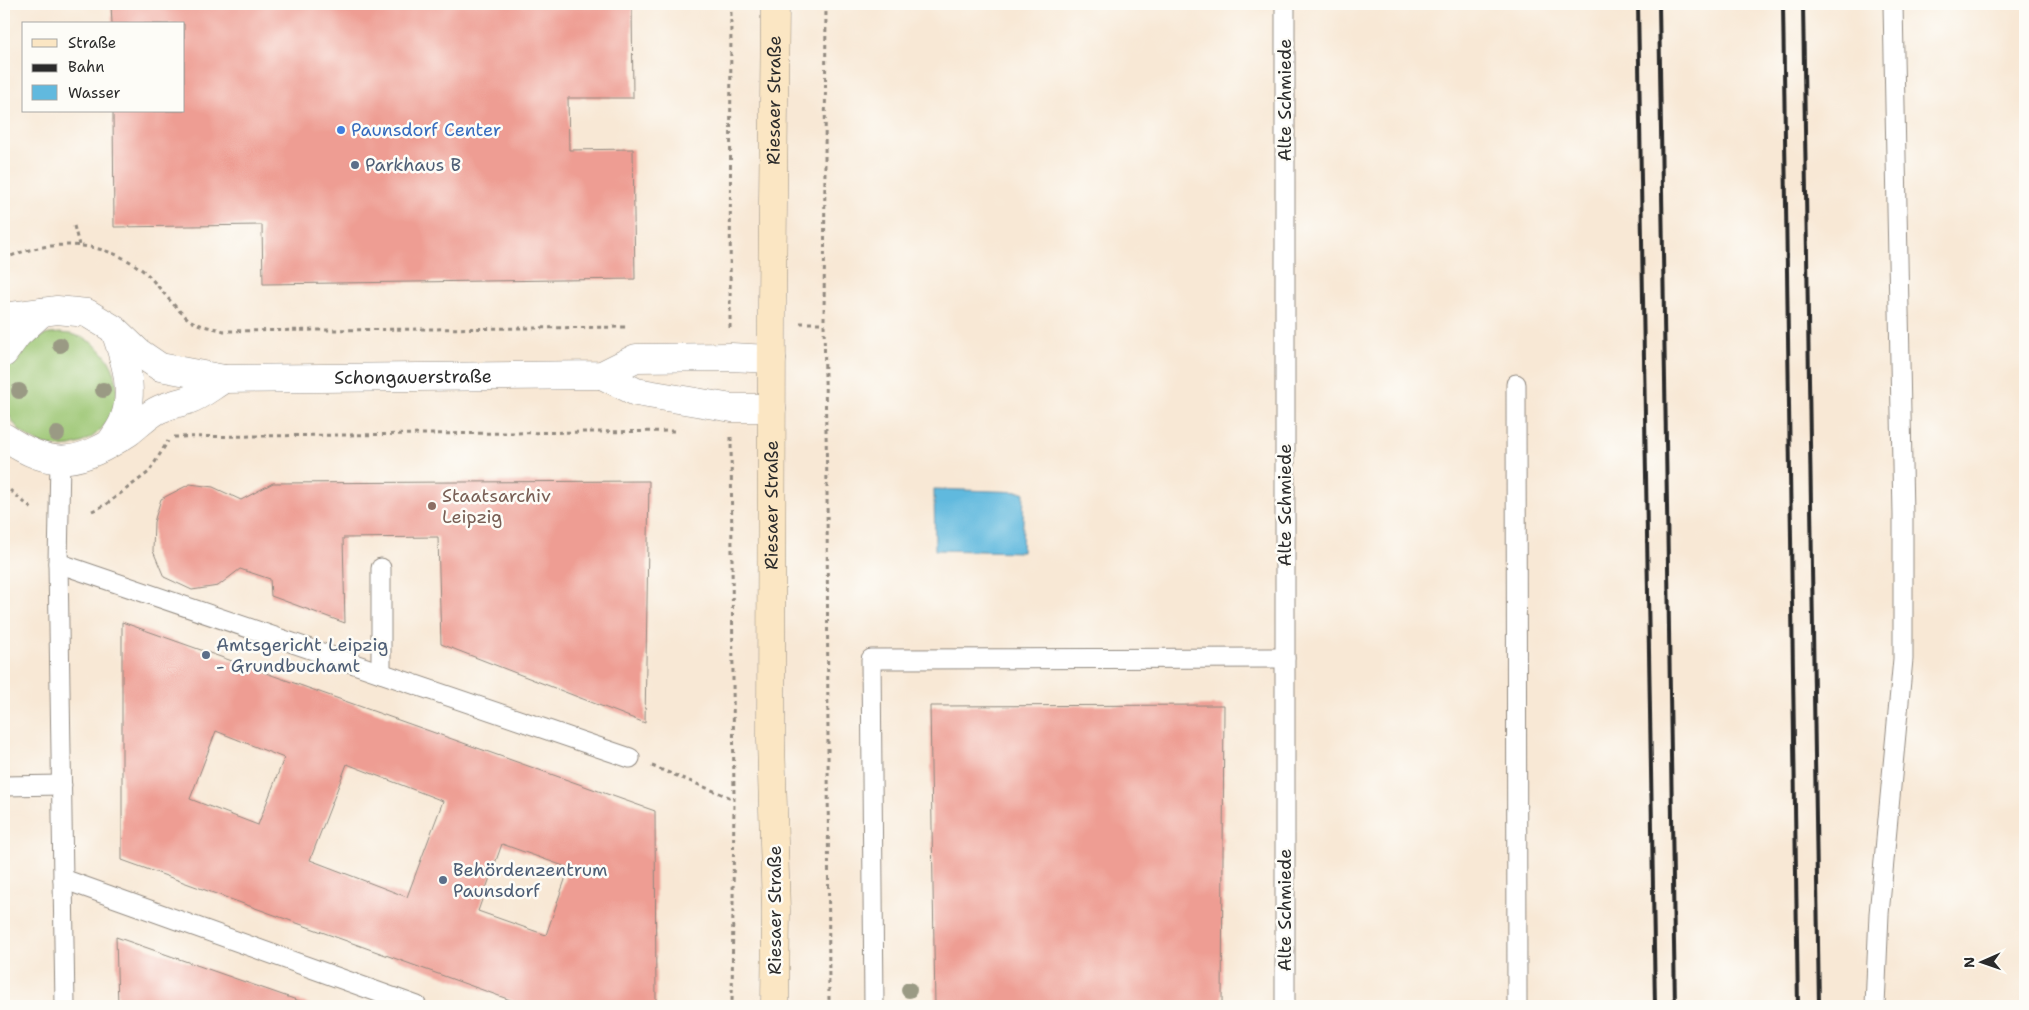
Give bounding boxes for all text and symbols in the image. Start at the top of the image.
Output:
legend [22,22,185,112]
text: Straße [68,33,116,53]
street label: Riesaer Straße [761,35,787,165]
street label: Alte Schmiede [1273,38,1297,162]
text: Bahn [68,57,104,77]
text: Wasser [68,83,121,103]
place label: Paunsdorf Center [351,118,501,142]
marker: Paunsdorf Center [335,124,347,136]
place label: Parkhaus B [365,153,461,177]
marker: Parkhaus B [349,159,361,171]
street label: Schongauerstraße [334,364,492,390]
street label: Riesaer Straße [759,440,784,570]
street label: Alte Schmiede [1273,443,1297,567]
place label: Staatsarchiv Leipzig [442,484,551,529]
marker: Staatsarchiv Leipzig [426,500,438,512]
place label: Amtsgericht Leipzig - Grundbuchamt [216,633,388,678]
marker: Amtsgericht Leipzig - Grundbuchamt [200,649,212,661]
street label: Riesaer Straße [763,845,787,975]
street label: Alte Schmiede [1273,848,1297,972]
place label: Behördenzentrum Paunsdorf [453,858,608,903]
marker: Behördenzentrum Paunsdorf [437,874,449,886]
north arrow [1956,938,2006,988]
text: N [1960,957,1978,968]

